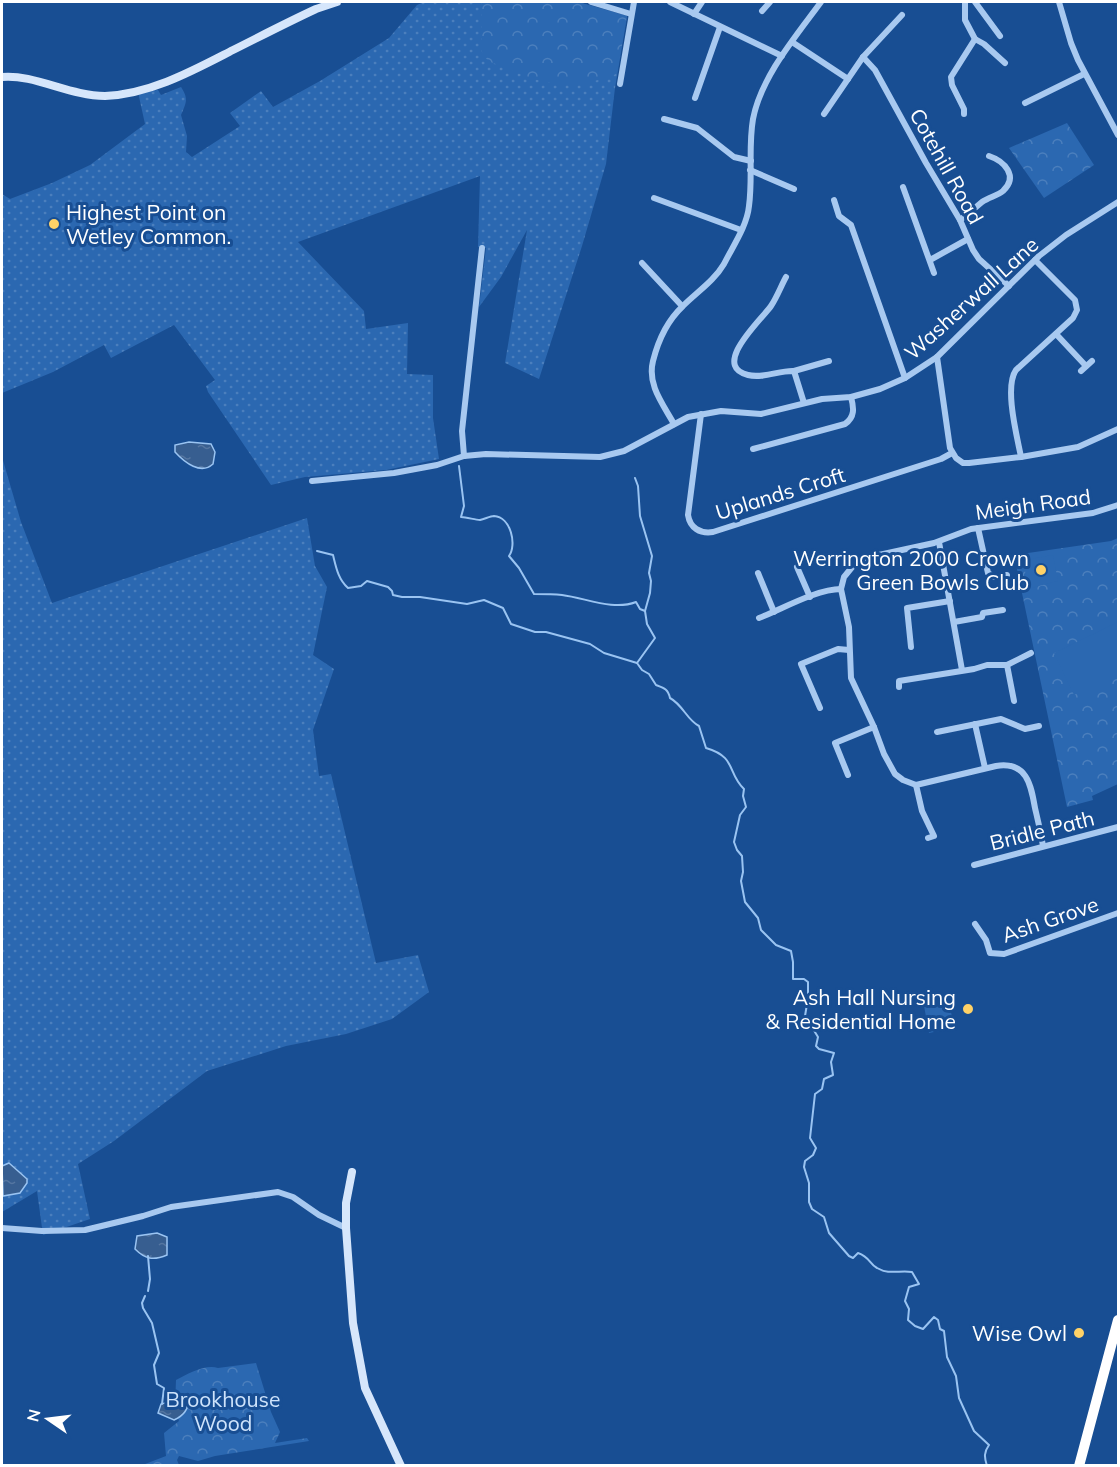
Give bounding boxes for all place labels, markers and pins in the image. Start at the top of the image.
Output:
place label: Highest Point on Wetley Common. [66,199,231,249]
marker: Highest Point on Wetley Common. [47,217,61,231]
place label: Werrington 2000 Crown Green Bowls Club [793,545,1029,595]
marker: Werrington 2000 Crown Green Bowls Club [1034,563,1048,577]
place label: Ash Hall Nursing & Residential Home [766,984,956,1034]
marker: Ash Hall Nursing & Residential Home [961,1002,975,1016]
place label: Wise Owl [972,1320,1067,1346]
marker: Wise Owl [1072,1326,1086,1340]

